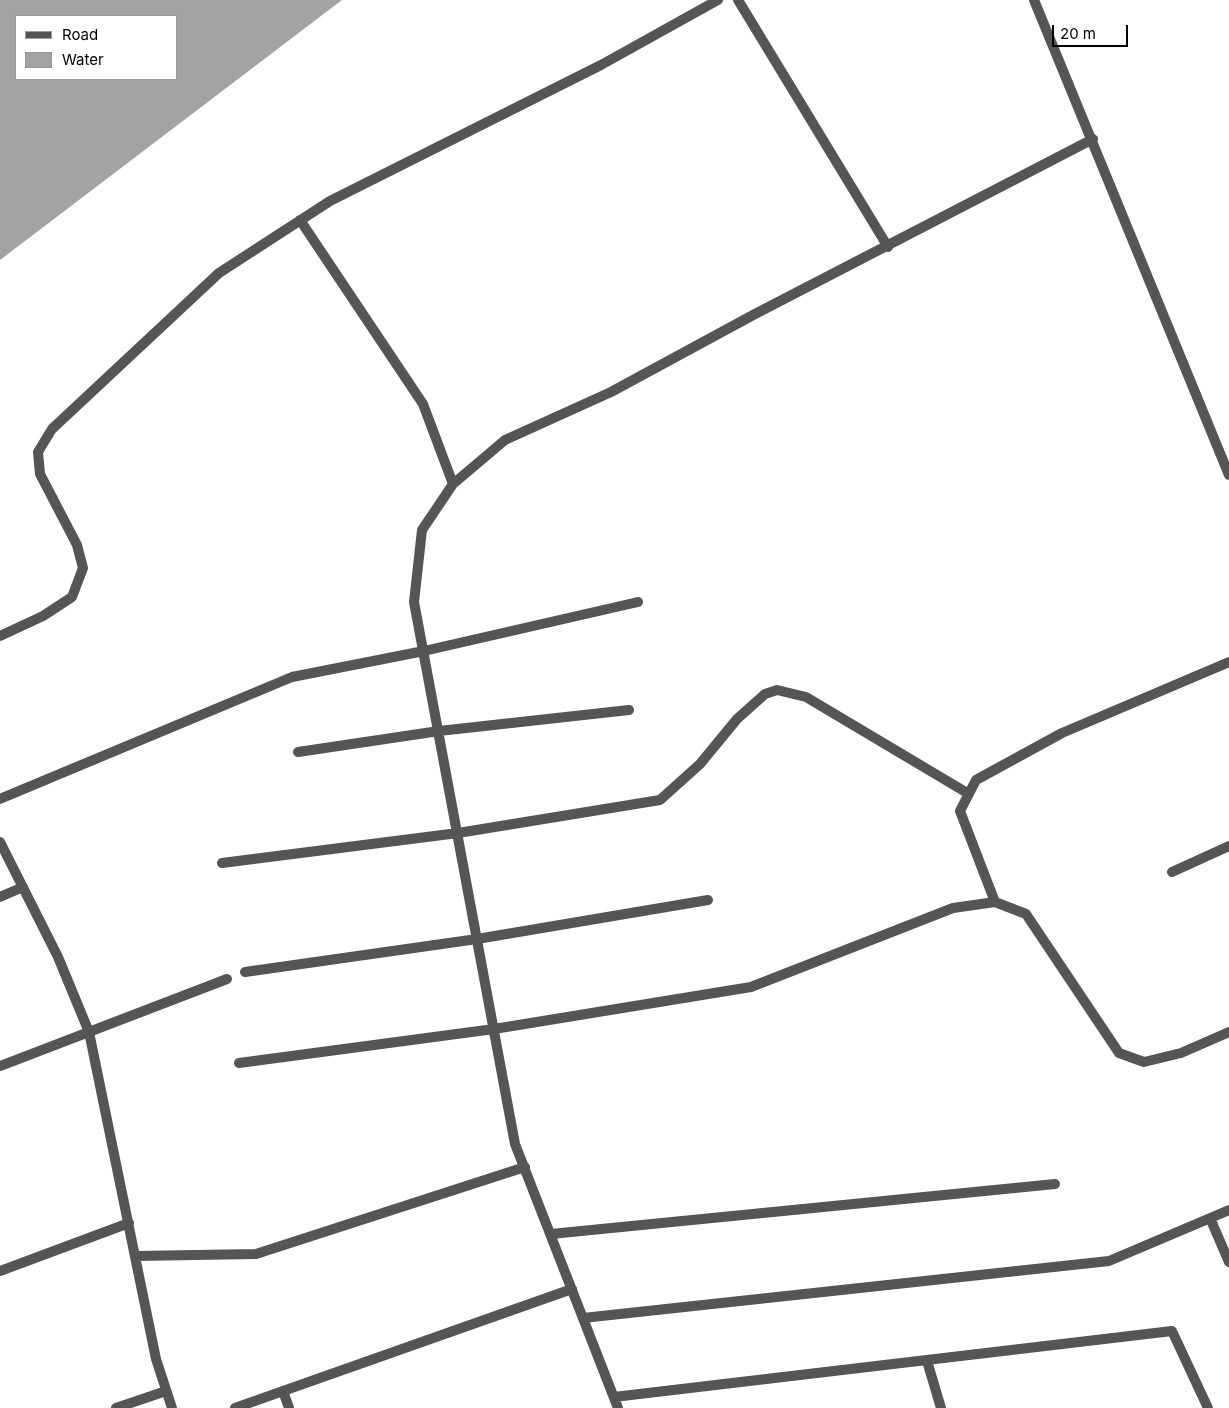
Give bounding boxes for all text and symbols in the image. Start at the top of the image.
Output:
legend [15,15,178,80]
scale bar [1054,15,1130,47]
text: 20 m [1060,24,1096,43]
text: Road [62,25,98,44]
text: Water [62,50,104,69]

